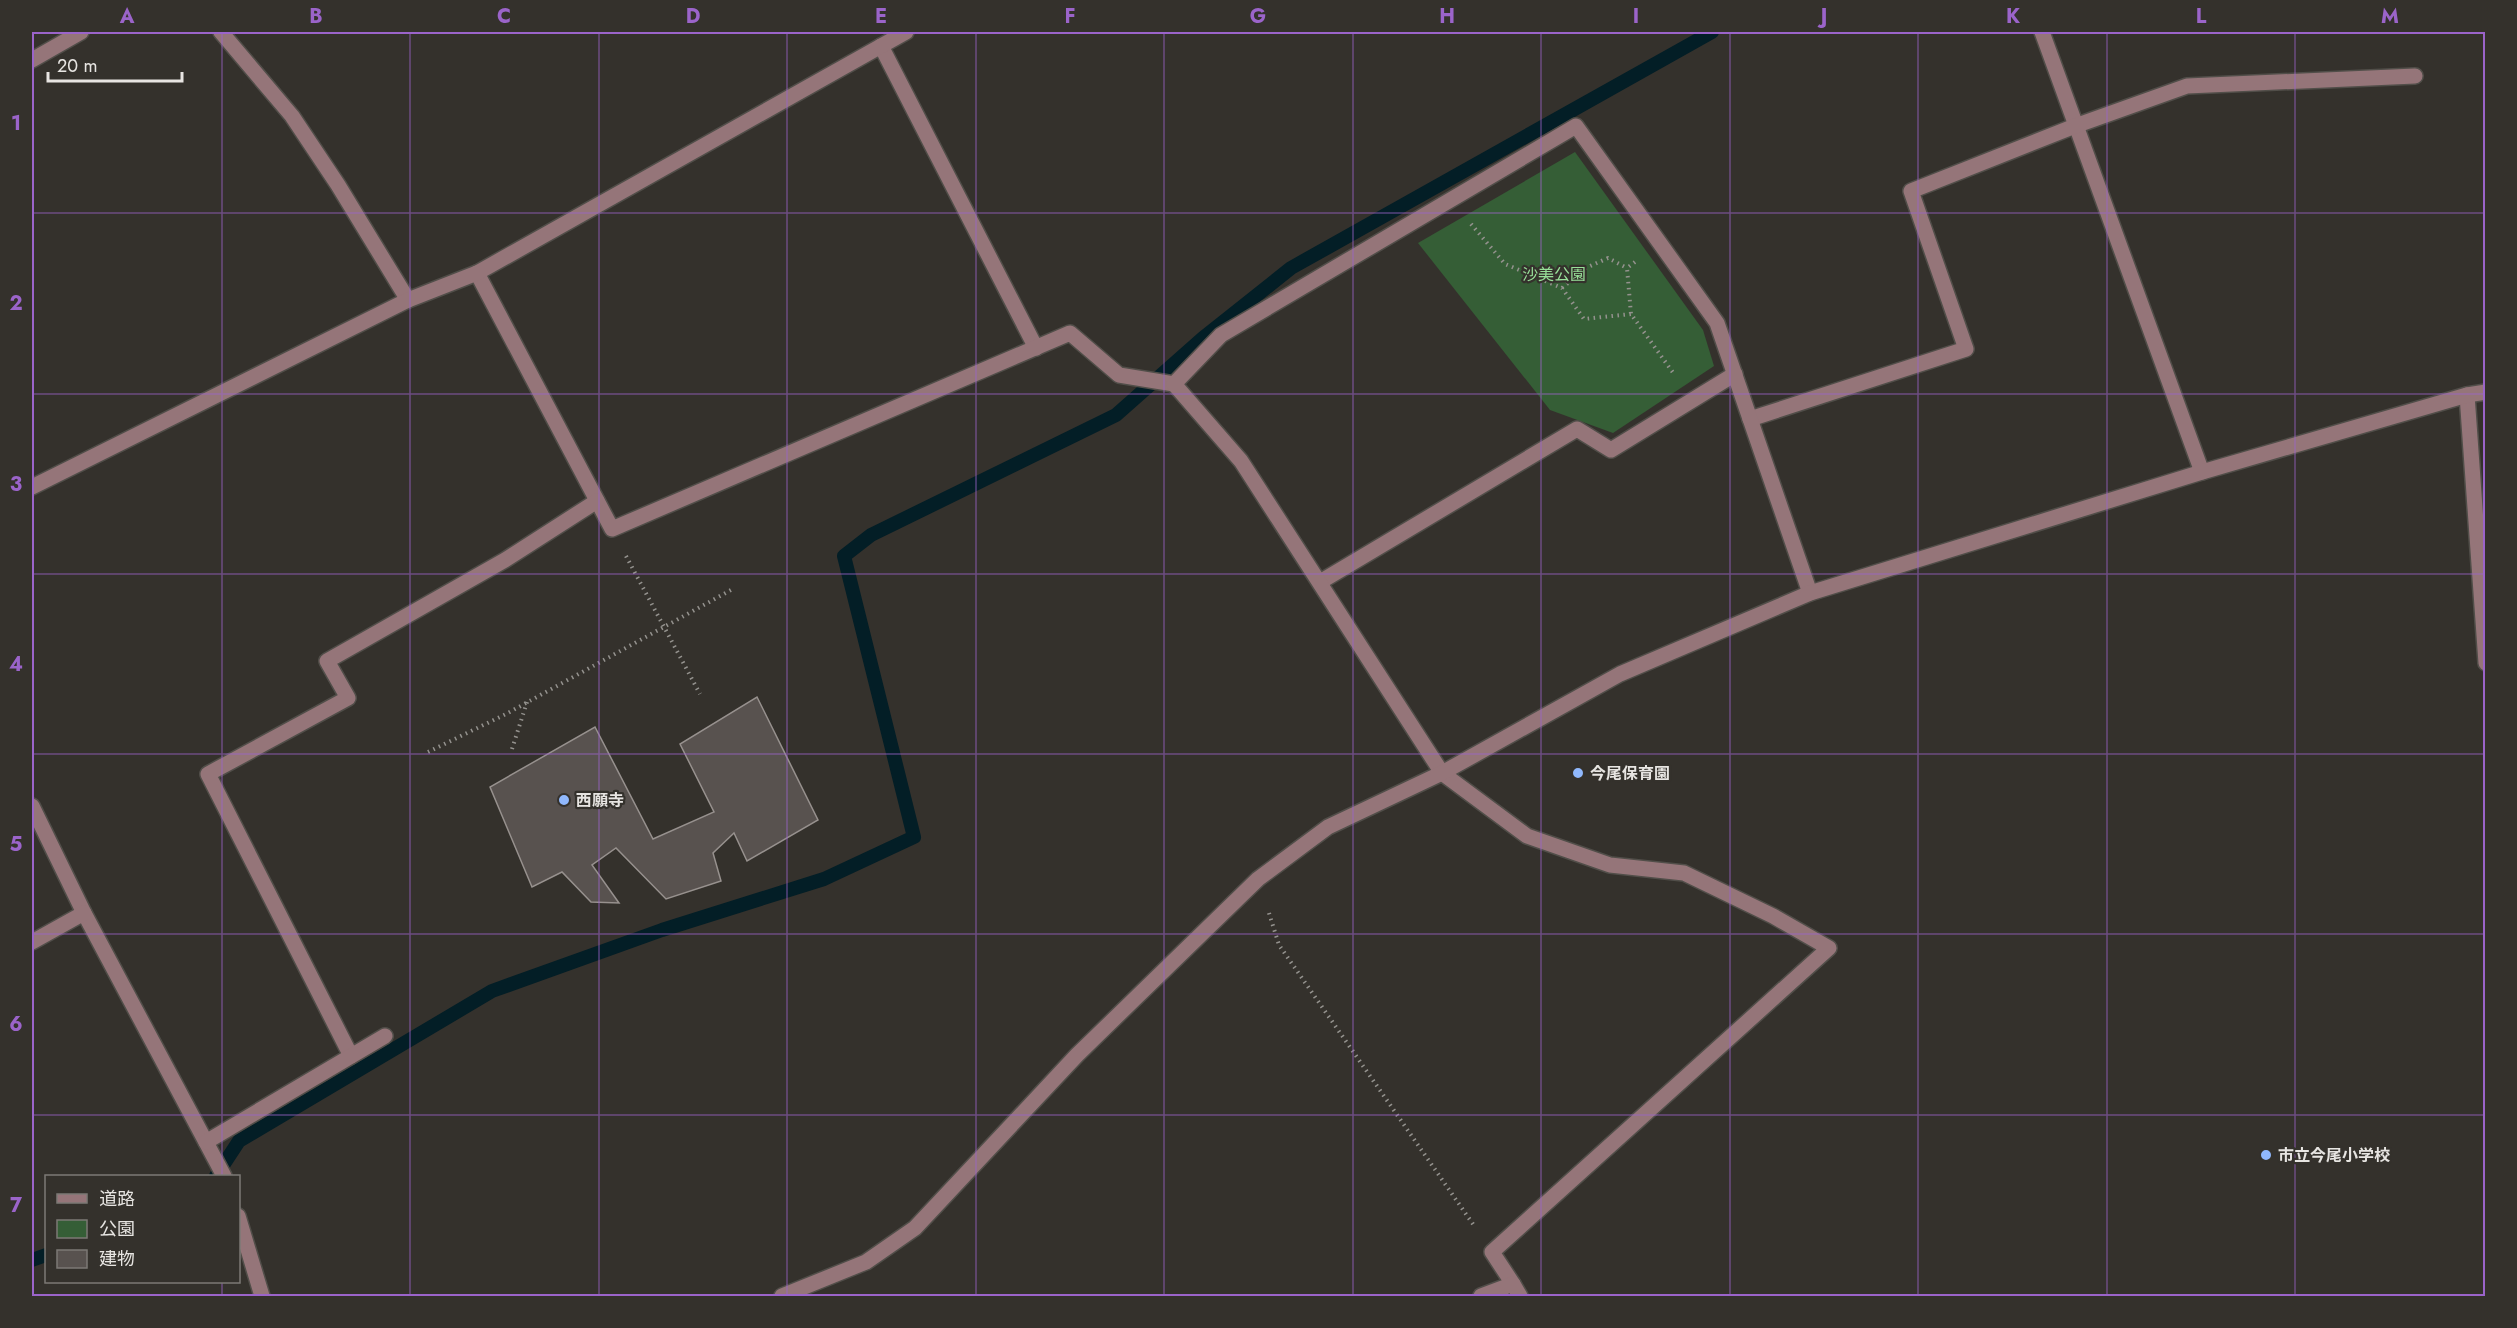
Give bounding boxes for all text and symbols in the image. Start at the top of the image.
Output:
text: A [119,2,135,31]
text: B [309,2,323,31]
text: C [497,2,511,31]
text: D [686,2,700,31]
text: E [875,2,887,31]
text: F [1064,2,1076,31]
text: G [1250,2,1266,31]
text: H [1439,2,1455,31]
text: I [1633,2,1639,31]
text: J [1817,2,1827,31]
text: K [2006,2,2020,31]
text: L [2196,2,2207,31]
text: M [2381,2,2399,31]
scale bar [48,45,182,83]
text: 20 m [57,53,97,79]
text: 1 [11,109,21,138]
park label: 沙美公園 [1522,263,1586,286]
text: 2 [9,289,23,318]
text: 3 [10,470,22,499]
text: 4 [9,650,23,679]
place label: 今尾保育園 [1590,762,1670,785]
marker: 今尾保育園 [1571,766,1585,780]
place label: 西願寺 [576,789,624,812]
marker: 西願寺 [557,793,571,807]
text: 5 [10,830,23,859]
text: 6 [9,1010,23,1039]
place label: 市立今尾小学校 [2278,1144,2390,1167]
marker: 市立今尾小学校 [2259,1148,2273,1162]
legend [45,1175,240,1283]
text: 道路 [99,1186,135,1212]
text: 7 [10,1191,23,1220]
text: 公園 [99,1216,135,1242]
text: 建物 [99,1246,135,1272]

